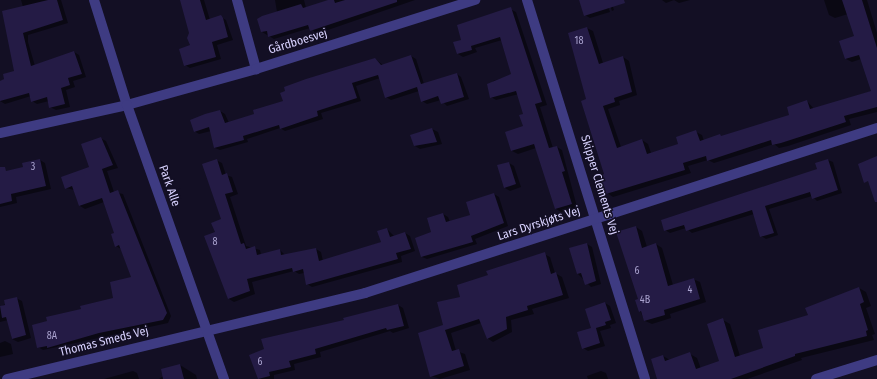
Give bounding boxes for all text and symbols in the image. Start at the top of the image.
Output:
street label: Gårdboesvej [267,26,329,58]
house number: 18 [575,36,583,48]
street label: Skipper Clements Vej [577,133,621,237]
house number: 3 [31,162,35,174]
street label: Park Alle [155,163,183,209]
street label: Lars Dyrskjøts Vej [496,204,582,244]
house number: 8 [213,237,217,249]
house number: 6 [635,266,639,278]
house number: 4 [688,285,692,297]
house number: 4B [640,295,650,307]
street label: Thomas Smeds Vej [58,324,150,360]
house number: 8A [47,331,57,343]
house number: 6 [258,357,262,369]

